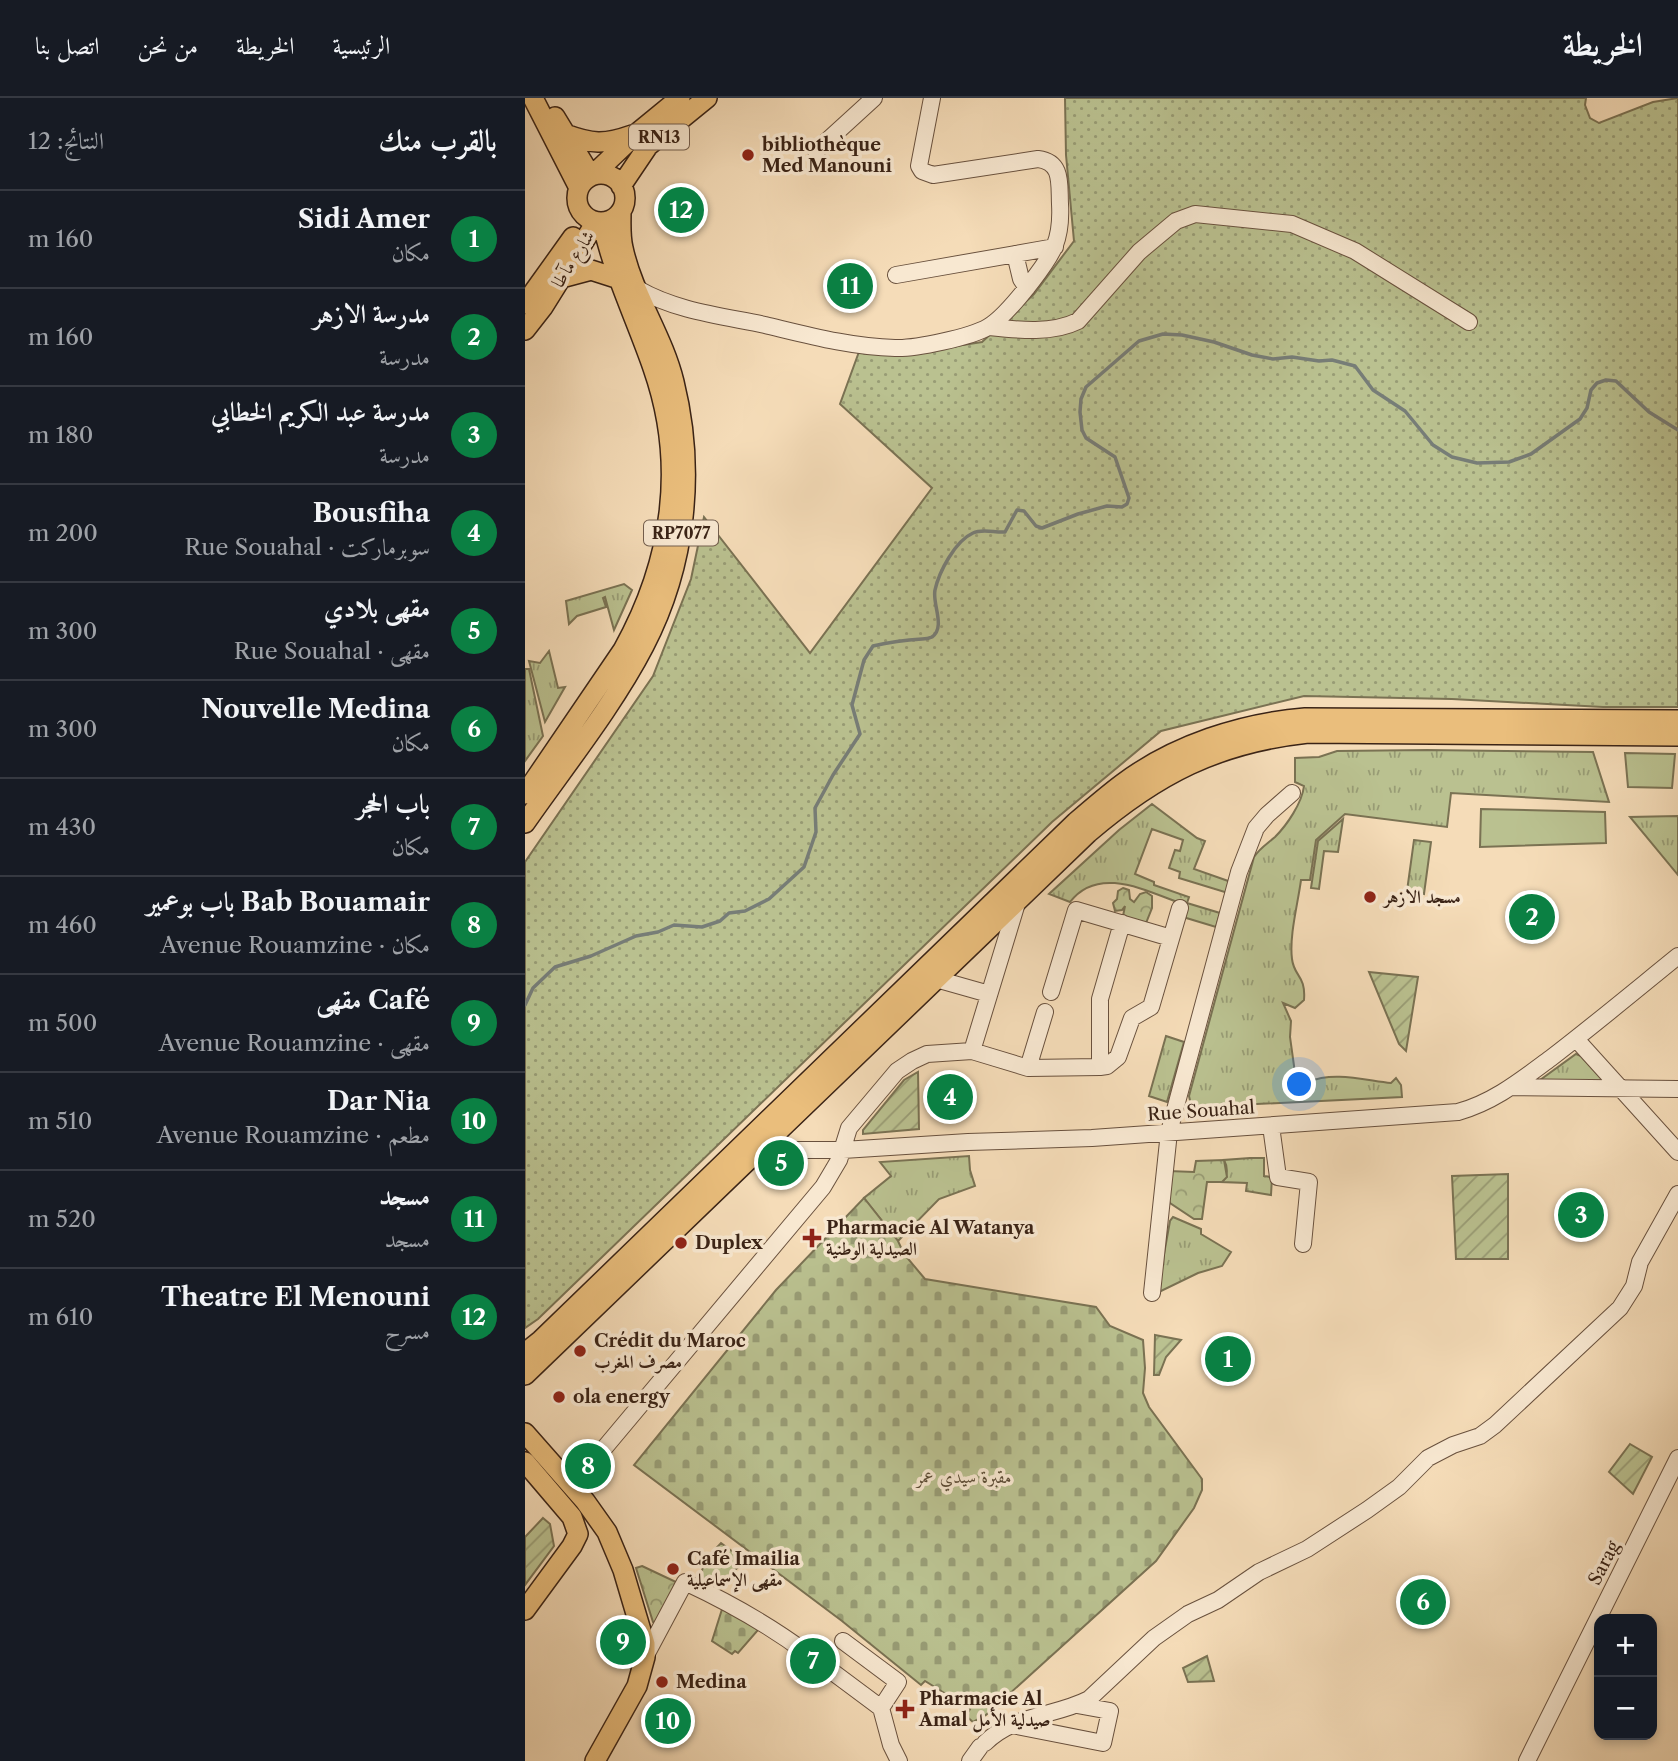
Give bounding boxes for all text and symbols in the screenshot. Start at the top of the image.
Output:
text: الخريطة [1563,24,1643,65]
text: اتصل بنا [35,31,99,60]
text: من نحن [137,31,198,60]
text: الخريطة [236,31,294,60]
text: الرئيسية [332,31,390,60]
text: بالقرب منك [379,122,497,159]
road number: RN13 [629,124,689,150]
text: النتائج: 12 [28,127,104,155]
place label: bibliothèque Med Manouni [761,134,892,177]
marker: bibliothèque Med Manouni [740,147,756,163]
pin: 12 [658,184,704,236]
text: Sidi Amer [298,203,430,235]
text: 160 m [28,225,93,253]
text: 1 [469,225,479,253]
street label: شارع مآطا [547,226,602,294]
text: مكان [391,239,430,267]
pin: 11 [827,260,873,312]
text: مدرسة الازهر [313,298,430,330]
text: 160 m [28,323,93,351]
text: 2 [467,323,481,351]
text: مدرسة [379,343,430,371]
text: مدرسة عبد الكريم الخطابي [211,396,430,428]
text: 180 m [28,421,93,449]
text: 3 [468,421,481,449]
text: مدرسة [379,441,430,469]
text: Bousfiha [313,497,430,529]
text: 200 m [28,519,98,547]
text: 4 [467,519,481,547]
road number: RP7077 [644,520,718,546]
text: سوبرماركت · Rue Souahal [184,533,430,561]
text: مقهى بلادي [324,592,430,624]
text: 300 m [28,617,97,645]
text: 5 [468,617,480,645]
text: مقهى · Rue Souahal [234,637,430,665]
text: Nouvelle Medina [201,693,430,725]
text: 300 m [28,715,97,743]
text: 6 [467,715,481,743]
text: مكان [391,729,430,757]
text: باب الحجر [357,788,430,820]
text: 430 m [28,813,96,841]
text: 7 [468,813,480,841]
text: مكان [391,833,430,861]
text: Bab Bouamair باب بوعمير [147,886,430,918]
place label: مسجد الازهر [1382,886,1461,909]
marker: مسجد الازهر [1362,889,1378,905]
pin: 2 [1509,891,1555,943]
text: 460 m [28,911,97,939]
text: 8 [467,911,481,939]
text: مكان · Avenue Rouamzine [160,931,430,959]
text: Café مقهى [316,984,430,1016]
text: 500 m [28,1009,97,1037]
text: 9 [467,1009,481,1037]
text: مقهى · Avenue Rouamzine [159,1029,430,1057]
your location [1282,1067,1316,1101]
pin: 4 [927,1071,973,1123]
text: Dar Nia [327,1085,430,1117]
street label: Rue Souahal [1147,1096,1255,1126]
text: 510 m [28,1107,92,1135]
text: 10 [462,1107,486,1135]
text: مطعم · Avenue Rouamzine [157,1121,430,1149]
pin: 5 [758,1137,804,1189]
text: مسجد [379,1180,430,1212]
pin: 3 [1558,1189,1604,1241]
text: 520 m [28,1205,96,1233]
text: 11 [464,1205,484,1233]
place label: Pharmacie Al Watanya الصيدلية الوطنية [826,1217,1035,1260]
text: مسجد [385,1225,430,1253]
marker: Pharmacie Al Watanya الصيدلية الوطنية [804,1230,820,1246]
place label: Duplex [695,1232,763,1254]
marker: Duplex [673,1235,689,1251]
text: Theatre El Menouni [161,1281,430,1313]
text: 610 m [28,1303,93,1331]
text: 12 [462,1303,486,1331]
text: مسرح [384,1317,430,1345]
place label: Crédit du Maroc مصرف المغرب [594,1330,746,1374]
pin: 1 [1205,1333,1251,1385]
marker: Crédit du Maroc مصرف المغرب [572,1343,588,1359]
place label: ola energy [573,1386,671,1408]
marker: ola energy [551,1389,567,1405]
pin: 8 [565,1440,611,1492]
park label: مقبرة سيدي عمر [915,1466,1012,1492]
street label: Sarag [1584,1537,1625,1589]
place label: Café Imailia مقهى الإسماعيلية [687,1548,801,1593]
marker: Café Imailia مقهى الإسماعيلية [665,1561,681,1577]
pin: 6 [1400,1576,1446,1628]
map controls [1594,1614,1657,1740]
button: + [1594,1614,1657,1677]
pin: 9 [600,1616,646,1668]
pin: 7 [790,1635,836,1687]
place label: Medina [676,1671,747,1693]
marker: Medina [654,1674,670,1690]
button: − [1594,1677,1657,1740]
place label: Pharmacie Al Amal صيدلية الأمل [918,1688,1051,1733]
pin: 10 [645,1695,691,1747]
marker: Pharmacie Al Amal صيدلية الأمل [897,1701,913,1717]

